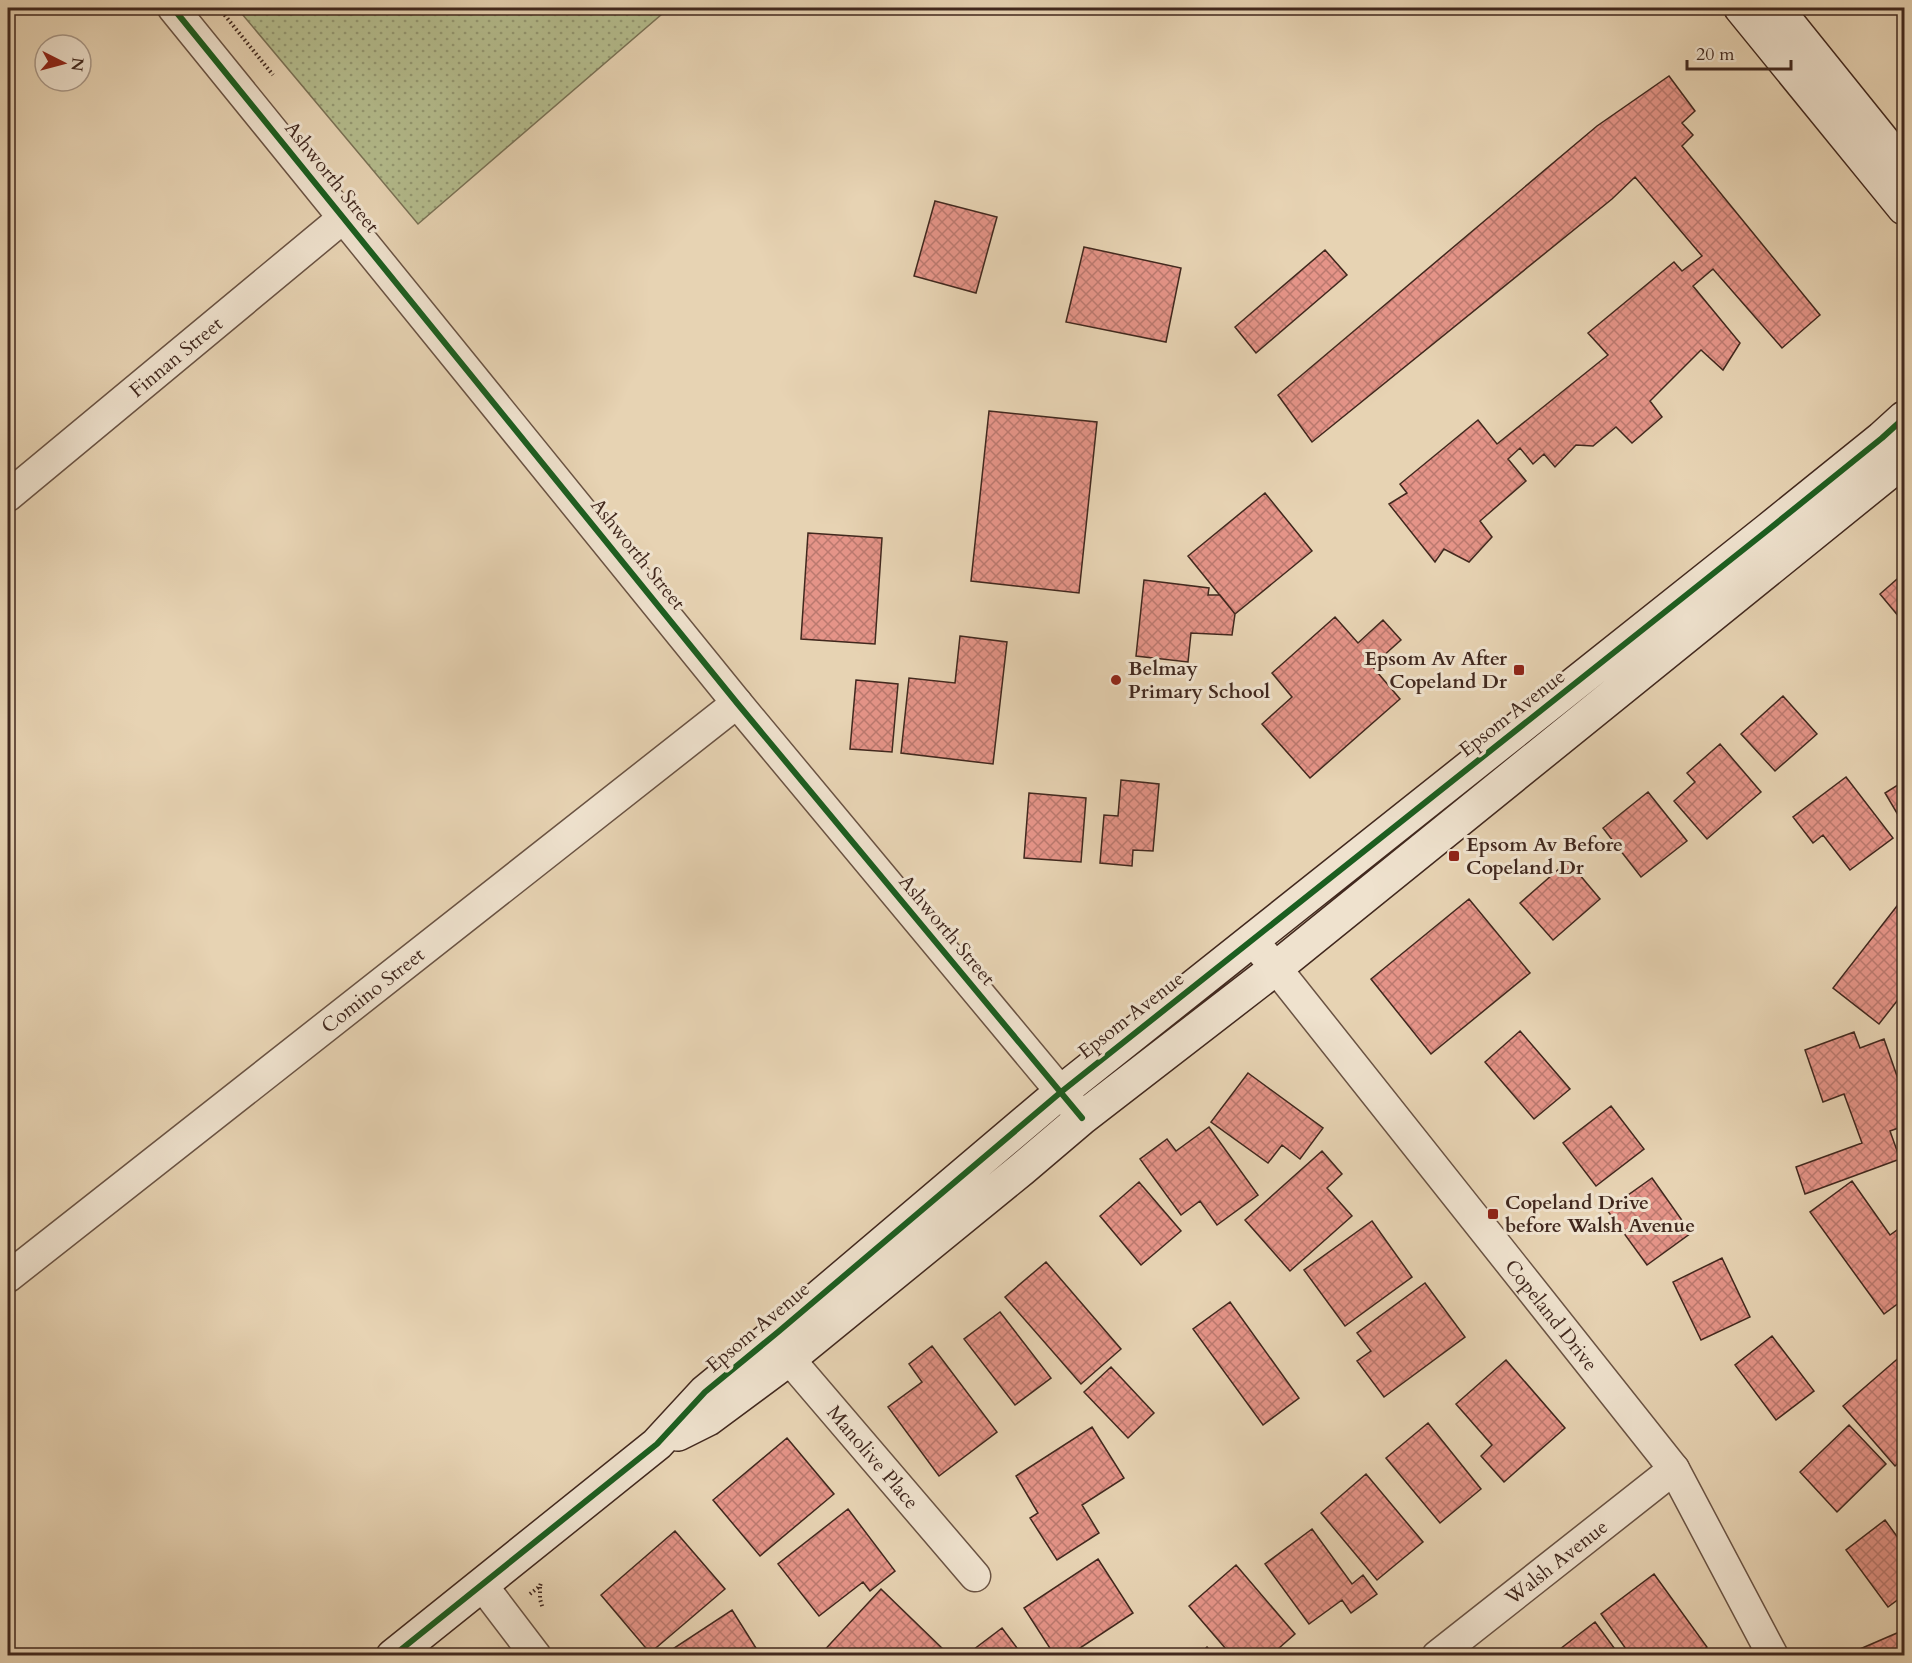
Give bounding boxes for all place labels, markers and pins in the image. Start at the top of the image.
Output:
place label: Epsom Av After Copeland Dr [1364,645,1508,695]
place label: Belmay Primary School [1128,655,1270,705]
marker: Epsom Av After Copeland Dr [1512,663,1526,677]
marker: Belmay Primary School [1109,673,1123,687]
place label: Epsom Av Before Copeland Dr [1466,831,1623,881]
marker: Epsom Av Before Copeland Dr [1447,849,1461,863]
place label: Copeland Drive before Walsh Avenue [1505,1189,1695,1239]
marker: Copeland Drive before Walsh Avenue [1486,1207,1500,1221]

